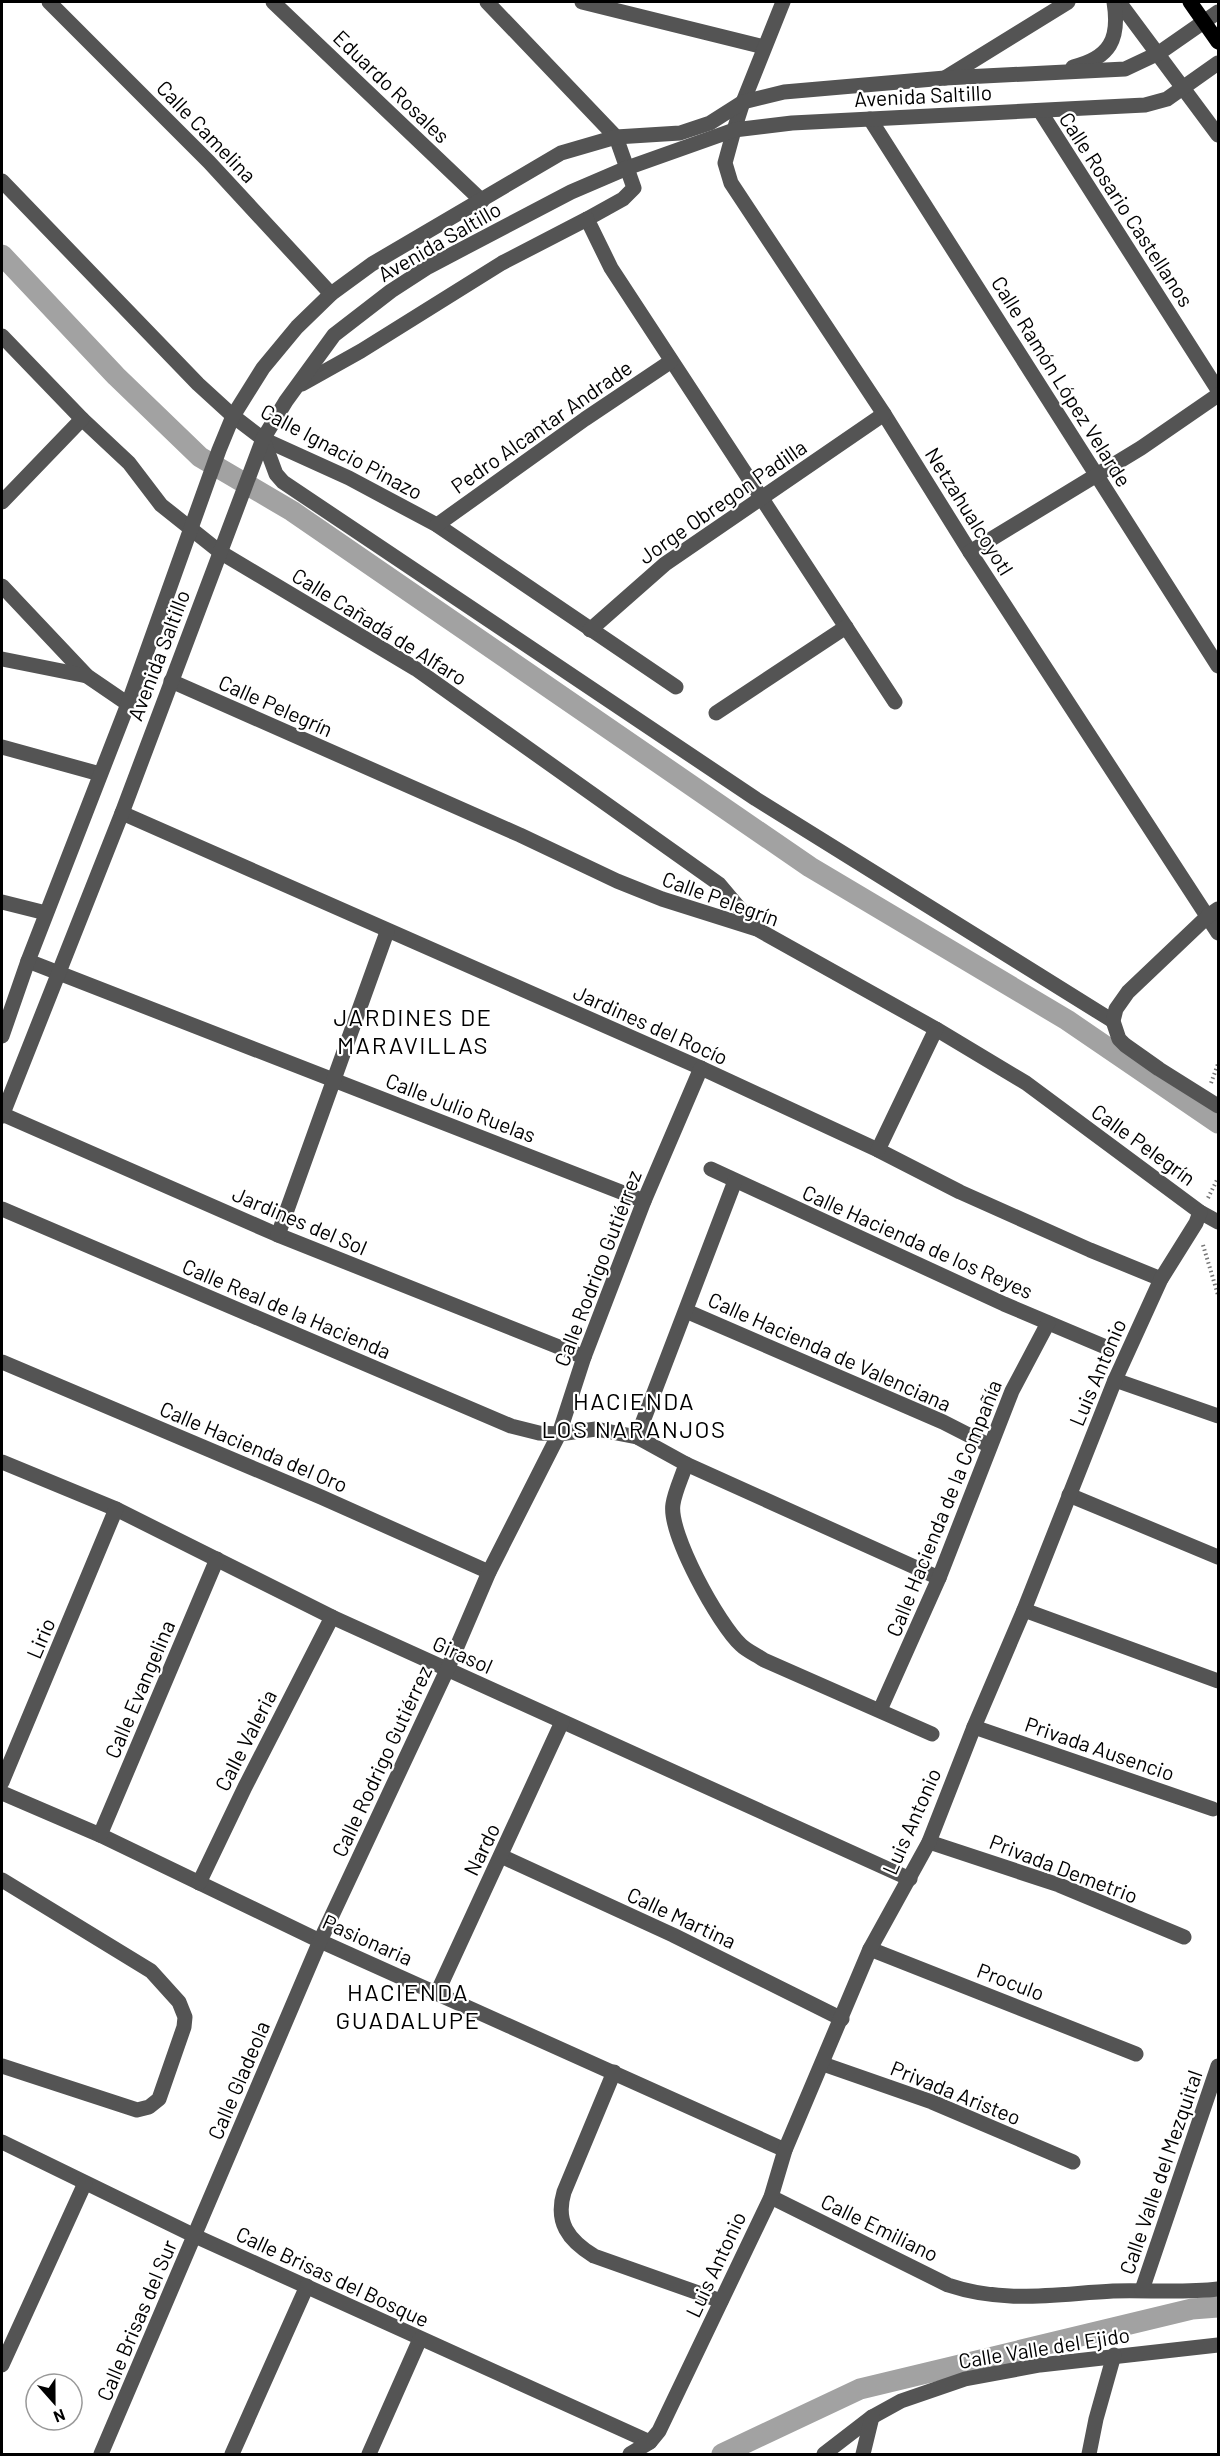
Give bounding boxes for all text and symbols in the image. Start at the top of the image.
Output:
street label: Eduardo Rosales [329,24,455,148]
street label: Calle Camelina [152,75,262,187]
street label: Avenida Saltillo [853,79,993,111]
street label: Calle Rosario Castellanos [1055,107,1199,311]
street label: Avenida Saltillo [373,196,505,286]
street label: Calle Ramón López Velarde [987,271,1137,491]
street label: Pedro Alcantar Andrade [446,354,636,498]
street label: Calle Ignacio Pinazo [257,398,427,504]
street label: Jorge Obregon Padilla [633,434,811,568]
street label: Netzahualcoyotl [921,442,1019,580]
street label: Calle Cañadá de Alfaro [288,562,472,690]
street label: Avenida Saltillo [122,586,194,724]
street label: Calle Pelegrín [215,669,337,741]
street label: Calle Pelegrín [659,865,783,931]
street label: Jardines del Rocío [570,979,732,1069]
district label: JARDINES DE MARAVILLAS [333,1002,493,1059]
street label: Calle Julio Ruelas [383,1067,539,1147]
street label: Calle Pelegrín [1087,1098,1201,1190]
street label: Calle Rodrigo Gutiérrez [548,1166,646,1370]
street label: Calle Hacienda de los Reyes [799,1179,1037,1303]
street label: Jardines del Sol [229,1180,371,1260]
street label: Calle Real de la Hacienda [179,1253,395,1363]
street label: Calle Hacienda de Valenciana [705,1286,955,1416]
street label: Luis Antonio [1063,1315,1131,1429]
street label: Calle Hacienda de la Compañía [880,1376,1006,1640]
district label: HACIENDA LOS NARANJOS [542,1386,726,1443]
street label: Calle Hacienda del Oro [156,1395,352,1497]
street label: Lirio [20,1614,60,1662]
street label: Calle Evangelina [99,1616,179,1762]
street label: Girasol [429,1630,497,1678]
street label: Calle Rodrigo Gutiérrez [326,1661,436,1861]
street label: Calle Valeria [209,1685,281,1795]
street label: Privada Ausencio [1022,1711,1178,1785]
street label: Luis Antonio [876,1764,946,1878]
street label: Nardo [458,1819,504,1879]
street label: Privada Demetrio [986,1828,1142,1908]
street label: Calle Martina [624,1881,740,1953]
street label: Pasionaria [319,1908,417,1970]
street label: Proculo [974,1957,1048,2005]
district label: HACIENDA GUADALUPE [336,1977,480,2034]
street label: Calle Gladeola [202,2017,274,2143]
street label: Privada Aristeo [887,2055,1025,2129]
street label: Calle Valle del Mezquital [1113,2067,1207,2277]
street label: Calle Emiliano [817,2188,943,2266]
street label: Luis Antonio [680,2207,750,2321]
street label: Calle Brisas del Bosque [232,2220,434,2332]
street label: Calle Brisas del Sur [91,2235,181,2404]
street label: Calle Valle del Ejido [956,2321,1132,2373]
north arrow [24,2372,84,2432]
text: N [51,2406,68,2427]

